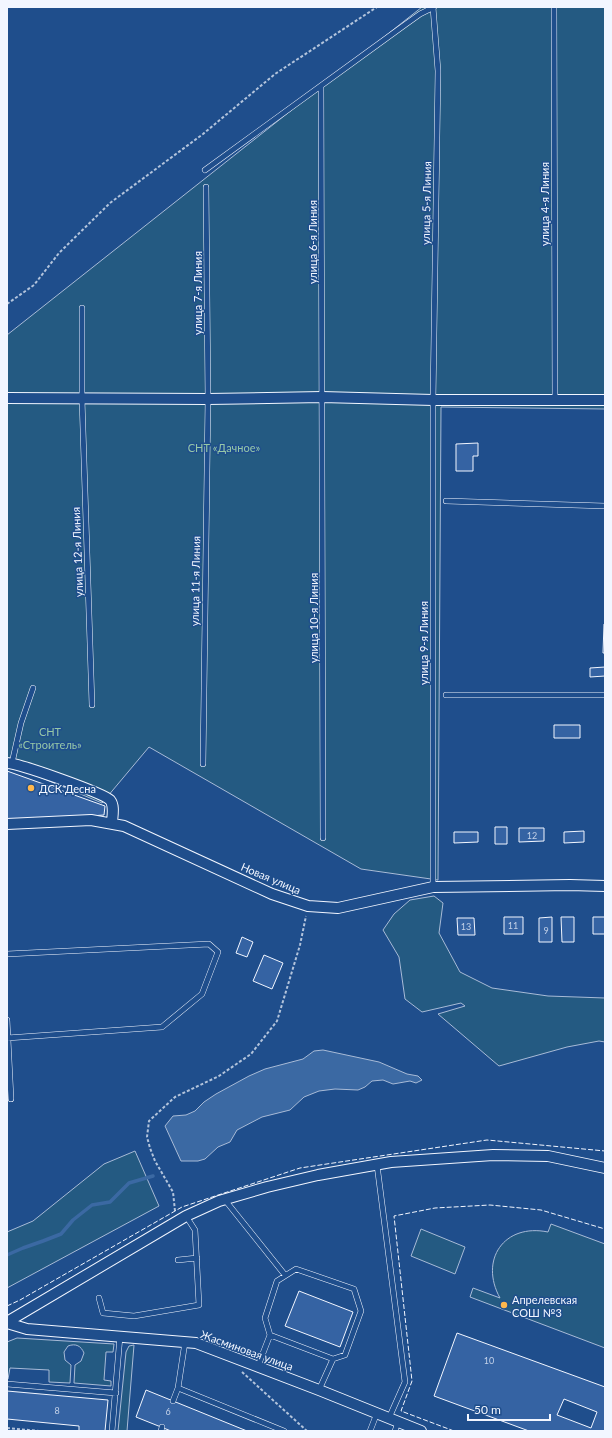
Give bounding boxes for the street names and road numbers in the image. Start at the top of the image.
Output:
street label: улица 5-я Линия [419,161,433,245]
street label: улица 4-я Линия [538,162,551,246]
street label: улица 6-я Линия [306,200,319,284]
street label: улица 7-я Линия [191,251,204,335]
street label: улица 12-я Линия [69,507,85,597]
street label: улица 11-я Линия [188,536,202,626]
street label: улица 10-я Линия [307,573,320,663]
street label: улица 9-я Линия [417,601,430,685]
street label: Новая улица [239,860,303,896]
street label: Жасминовая улица [199,1327,295,1373]

